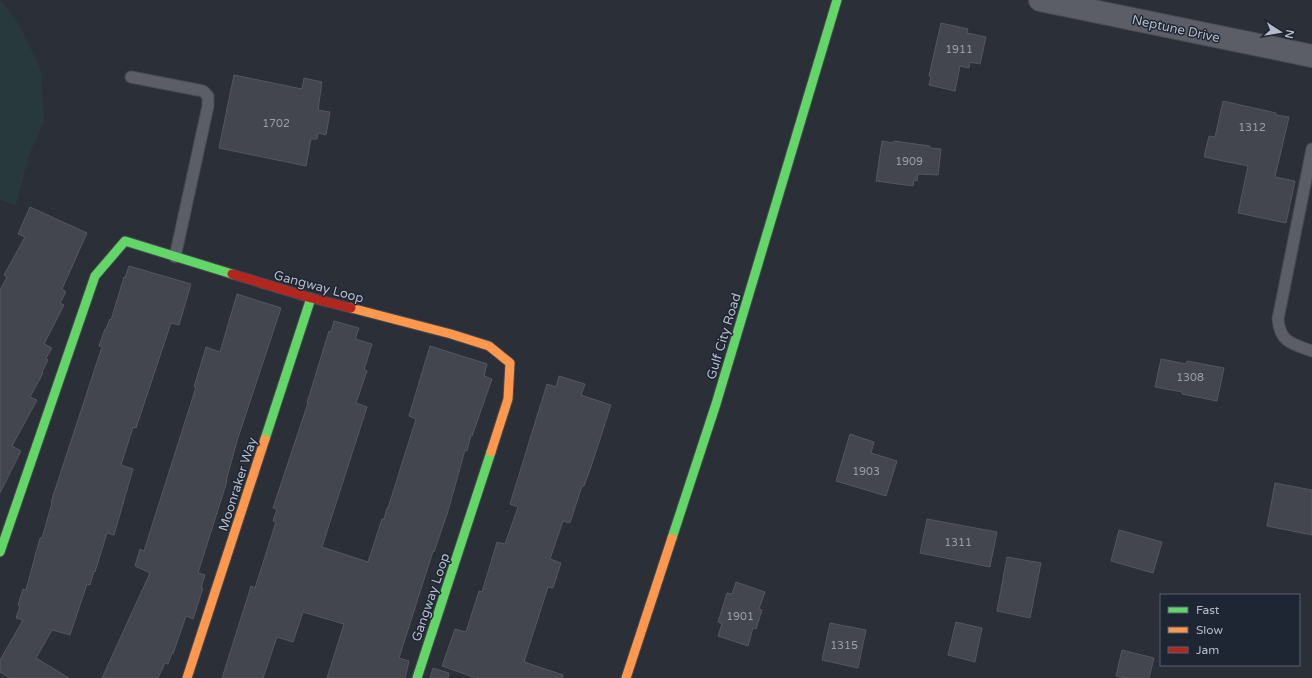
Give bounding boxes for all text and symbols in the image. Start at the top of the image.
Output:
street label: Neptune Drive [1130,12,1221,46]
north arrow [1260,12,1300,52]
text: N [1282,28,1297,40]
house number: 1911 [945,43,973,56]
house number: 1702 [262,117,290,130]
house number: 1312 [1238,121,1266,134]
house number: 1909 [895,155,923,168]
street label: Gangway Loop [272,267,366,307]
street label: Gulf City Road [703,291,745,381]
house number: 1308 [1176,371,1204,384]
street label: Moonraker Way [215,435,261,533]
house number: 1903 [852,465,880,478]
house number: 1311 [944,536,972,549]
street label: Gangway Loop [408,551,454,644]
legend [1160,594,1300,666]
text: Fast [1196,603,1220,617]
house number: 1901 [726,610,754,623]
text: Slow [1196,623,1223,637]
house number: 1315 [830,639,858,652]
text: Jam [1196,643,1219,657]

